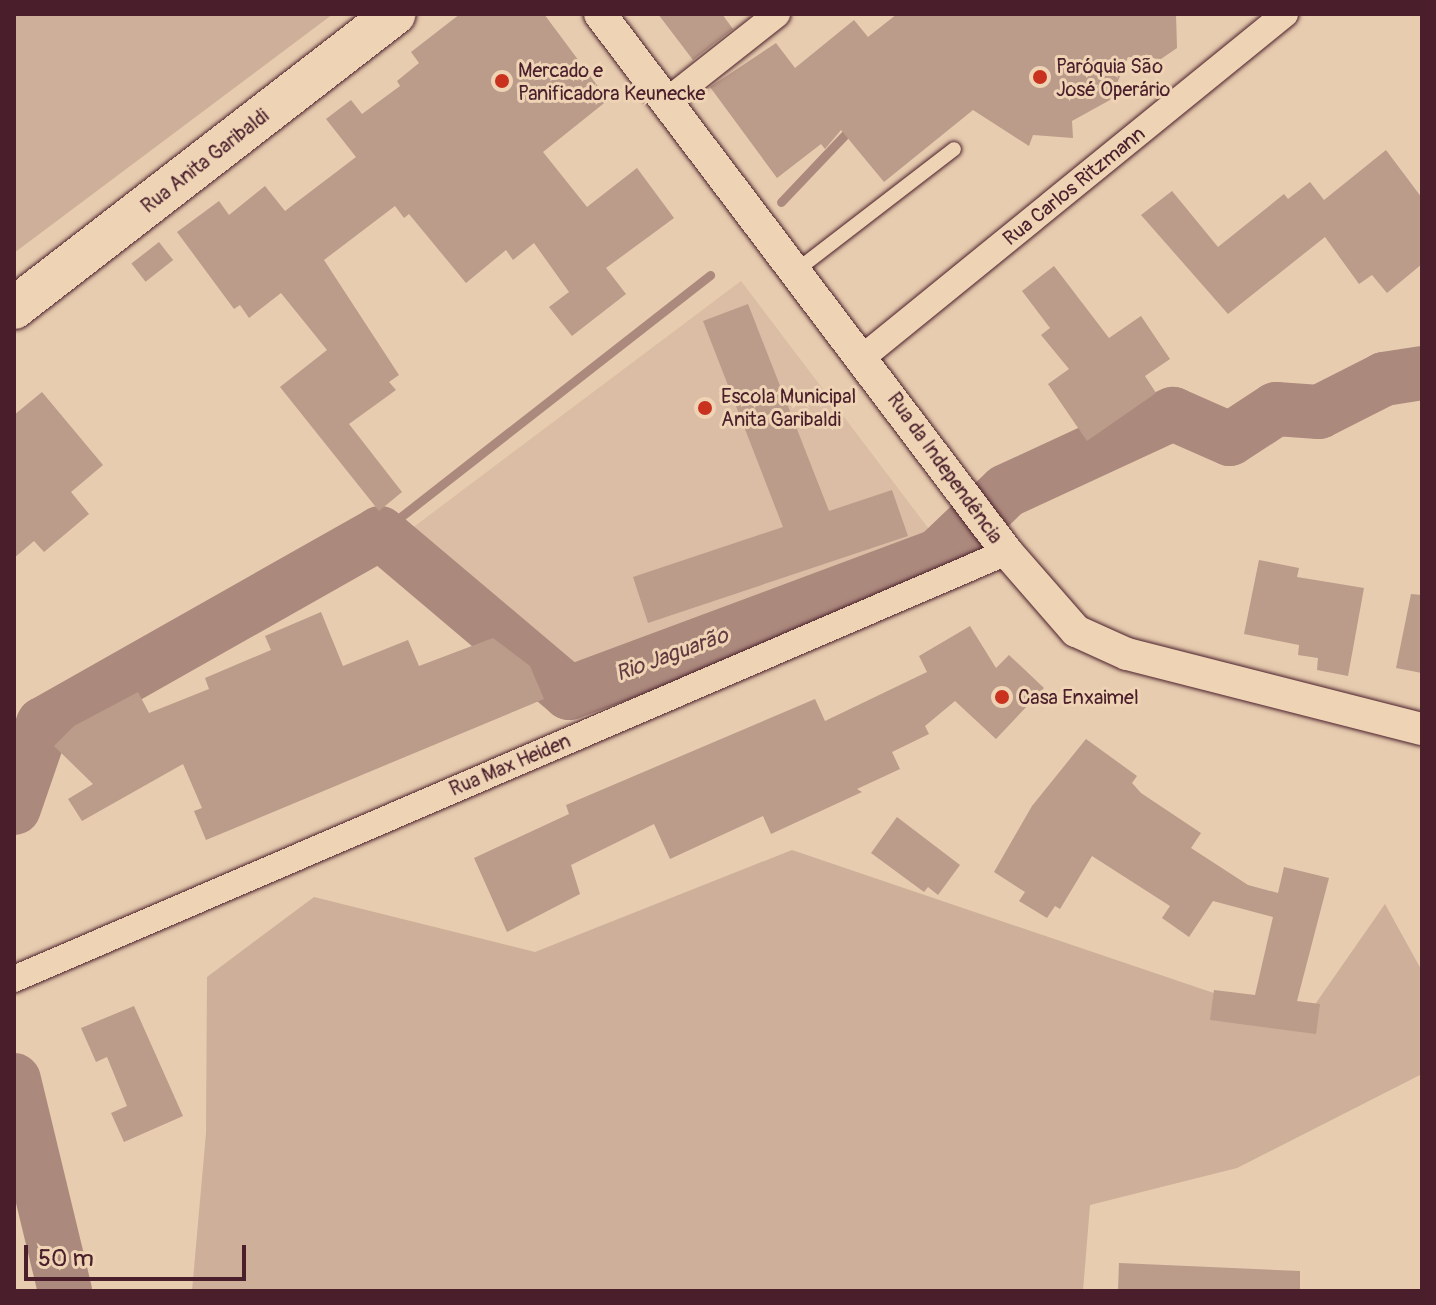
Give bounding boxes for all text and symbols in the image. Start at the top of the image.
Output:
place label: Paróquia São José Operário [1056,54,1170,101]
place label: Mercado e Panificadora Keunecke [518,58,705,105]
marker: Paróquia São José Operário [1031,68,1049,86]
marker: Mercado e Panificadora Keunecke [493,72,511,90]
street label: Rua Anita Garibaldi [136,104,274,218]
street label: Rua Carlos Ritzmann [998,121,1150,251]
place label: Escola Municipal Anita Garibaldi [721,384,856,431]
street label: Rua da Independência [882,388,1008,548]
marker: Escola Municipal Anita Garibaldi [696,399,714,417]
water label: Rio Jaguarão [612,623,732,687]
place label: Casa Enxaimel [1018,685,1139,709]
marker: Casa Enxaimel [993,688,1011,706]
street label: Rua Max Heiden [446,729,574,801]
scale bar [28,1229,250,1279]
text: 50 m [38,1244,94,1273]

